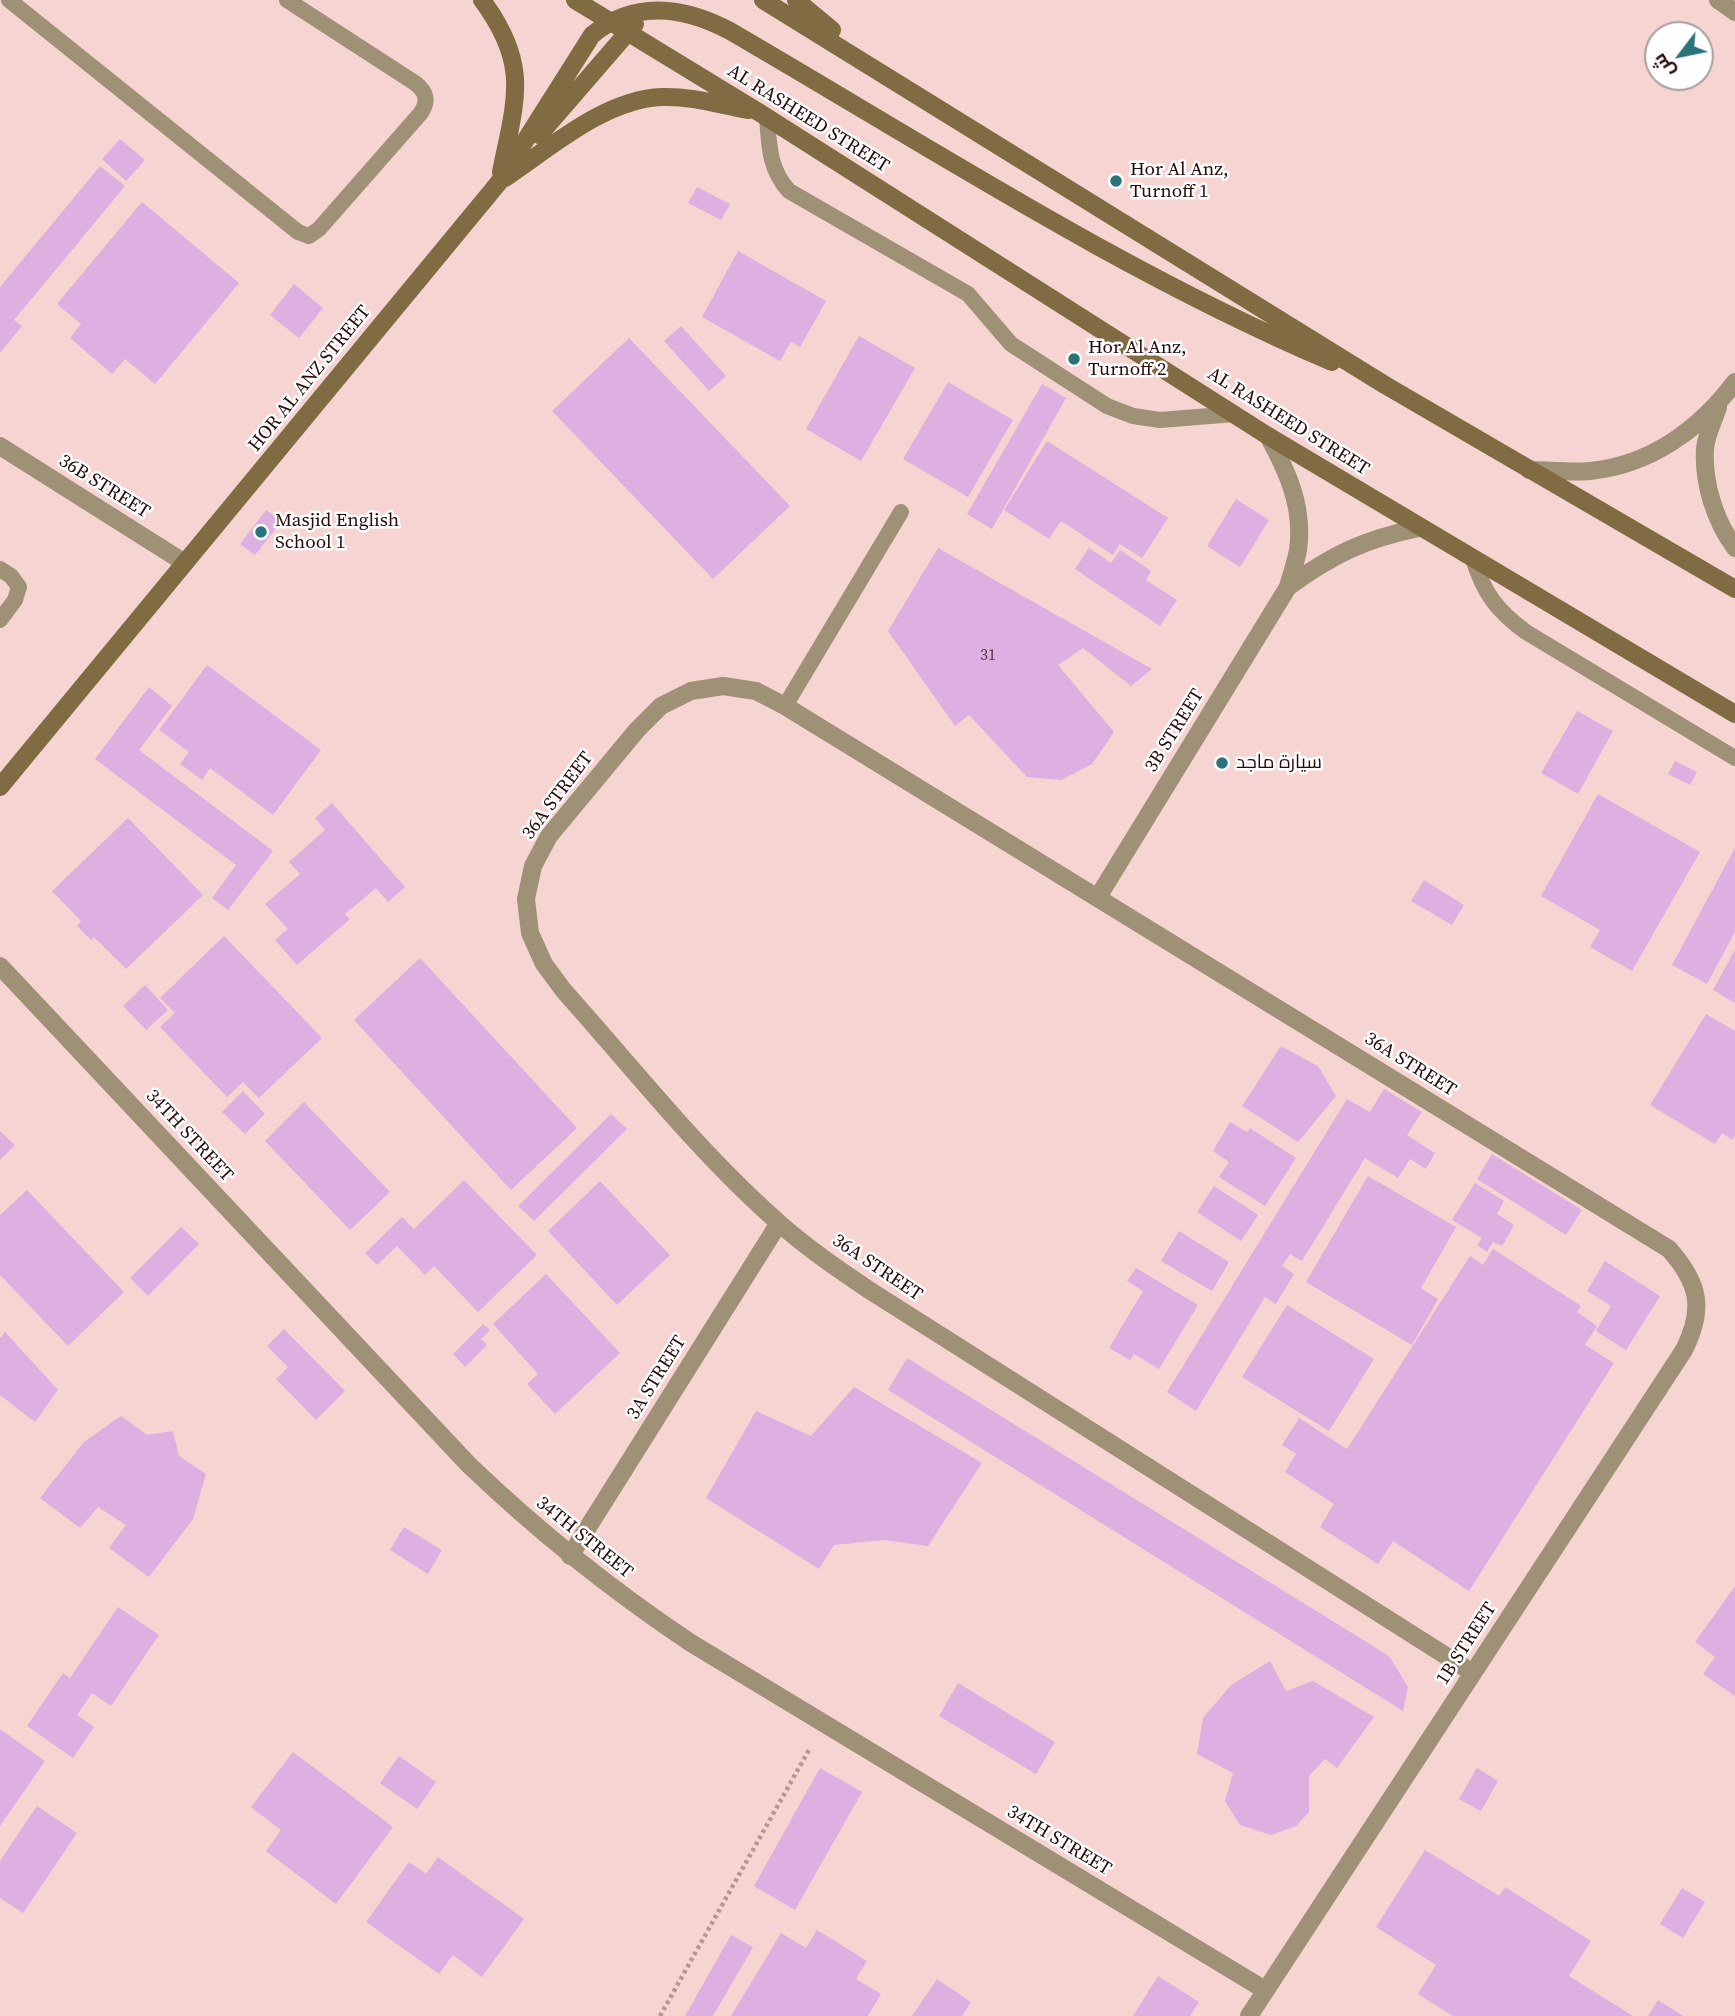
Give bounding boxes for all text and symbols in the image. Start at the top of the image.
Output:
north arrow [1644,21,1714,91]
text: ش [1645,49,1680,83]
street label: AL RASHEED STREET [723,60,893,178]
place label: Hor Al Anz, Turnoff 1 [1130,159,1229,203]
marker: Hor Al Anz, Turnoff 1 [1108,173,1124,189]
street label: HOR AL ANZ STREET [244,301,376,457]
place label: Hor Al Anz, Turnoff 2 [1088,337,1187,381]
marker: Hor Al Anz, Turnoff 2 [1066,351,1082,367]
street label: AL RASHEED STREET [1203,363,1373,481]
street label: 36B STREET [54,450,154,524]
place label: Masjid English School 1 [275,510,399,554]
marker: Masjid English School 1 [253,524,269,540]
house number: 31 [980,646,996,666]
street label: 3B STREET [1141,685,1209,777]
street label: 36A STREET [518,748,598,844]
place label: سيارة ماجد [1236,752,1322,774]
marker: سيارة ماجد [1214,755,1230,771]
street label: 36A STREET [1360,1028,1460,1102]
street label: 34TH STREET [141,1085,237,1187]
street label: 36A STREET [828,1230,926,1306]
street label: 3A STREET [622,1332,692,1424]
street label: 34TH STREET [531,1492,637,1584]
street label: 1B STREET [1432,1599,1502,1689]
street label: 34TH STREET [1003,1801,1115,1881]

